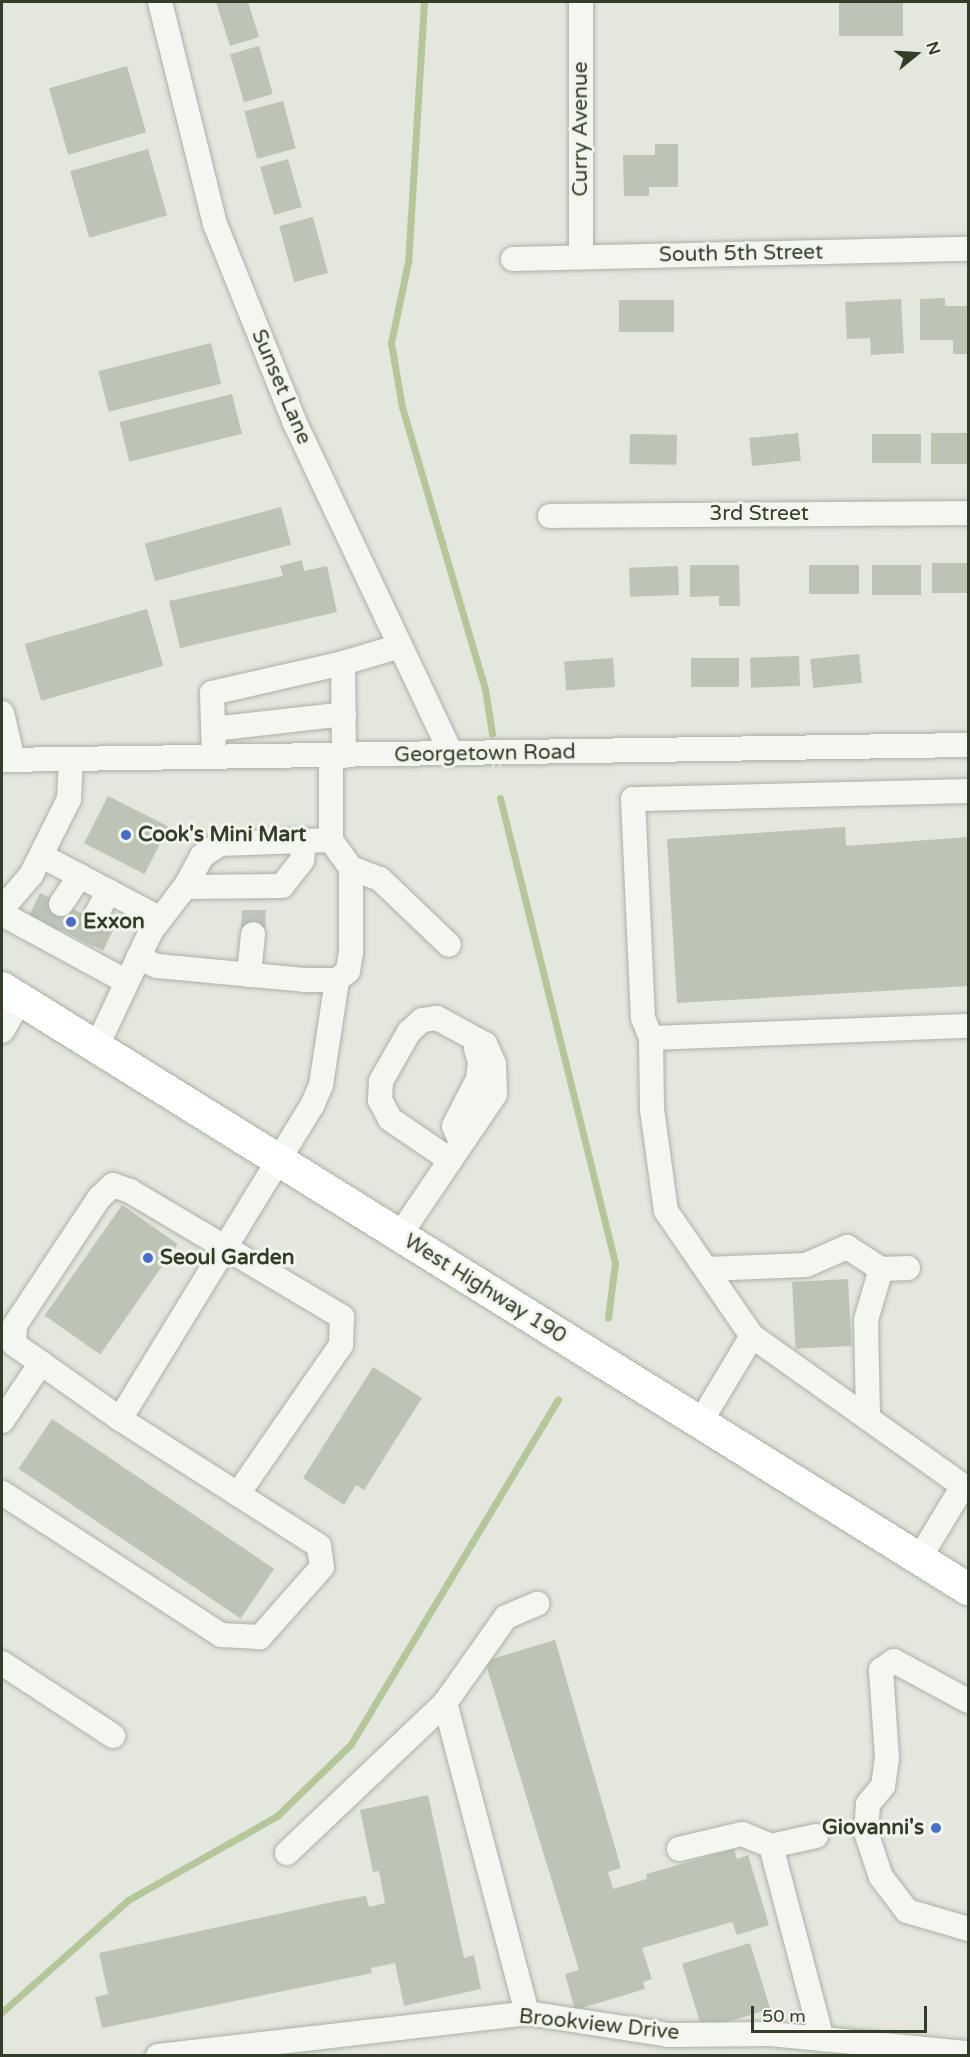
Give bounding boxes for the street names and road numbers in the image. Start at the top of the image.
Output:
street label: Curry Avenue [568,61,594,197]
street label: South 5th Street [659,240,823,268]
street label: Sunset Lane [245,326,317,448]
street label: 3rd Street [709,501,809,527]
street label: Georgetown Road [394,740,576,768]
street label: West Highway 190 [399,1229,571,1349]
street label: Brookview Drive [518,2004,680,2046]

